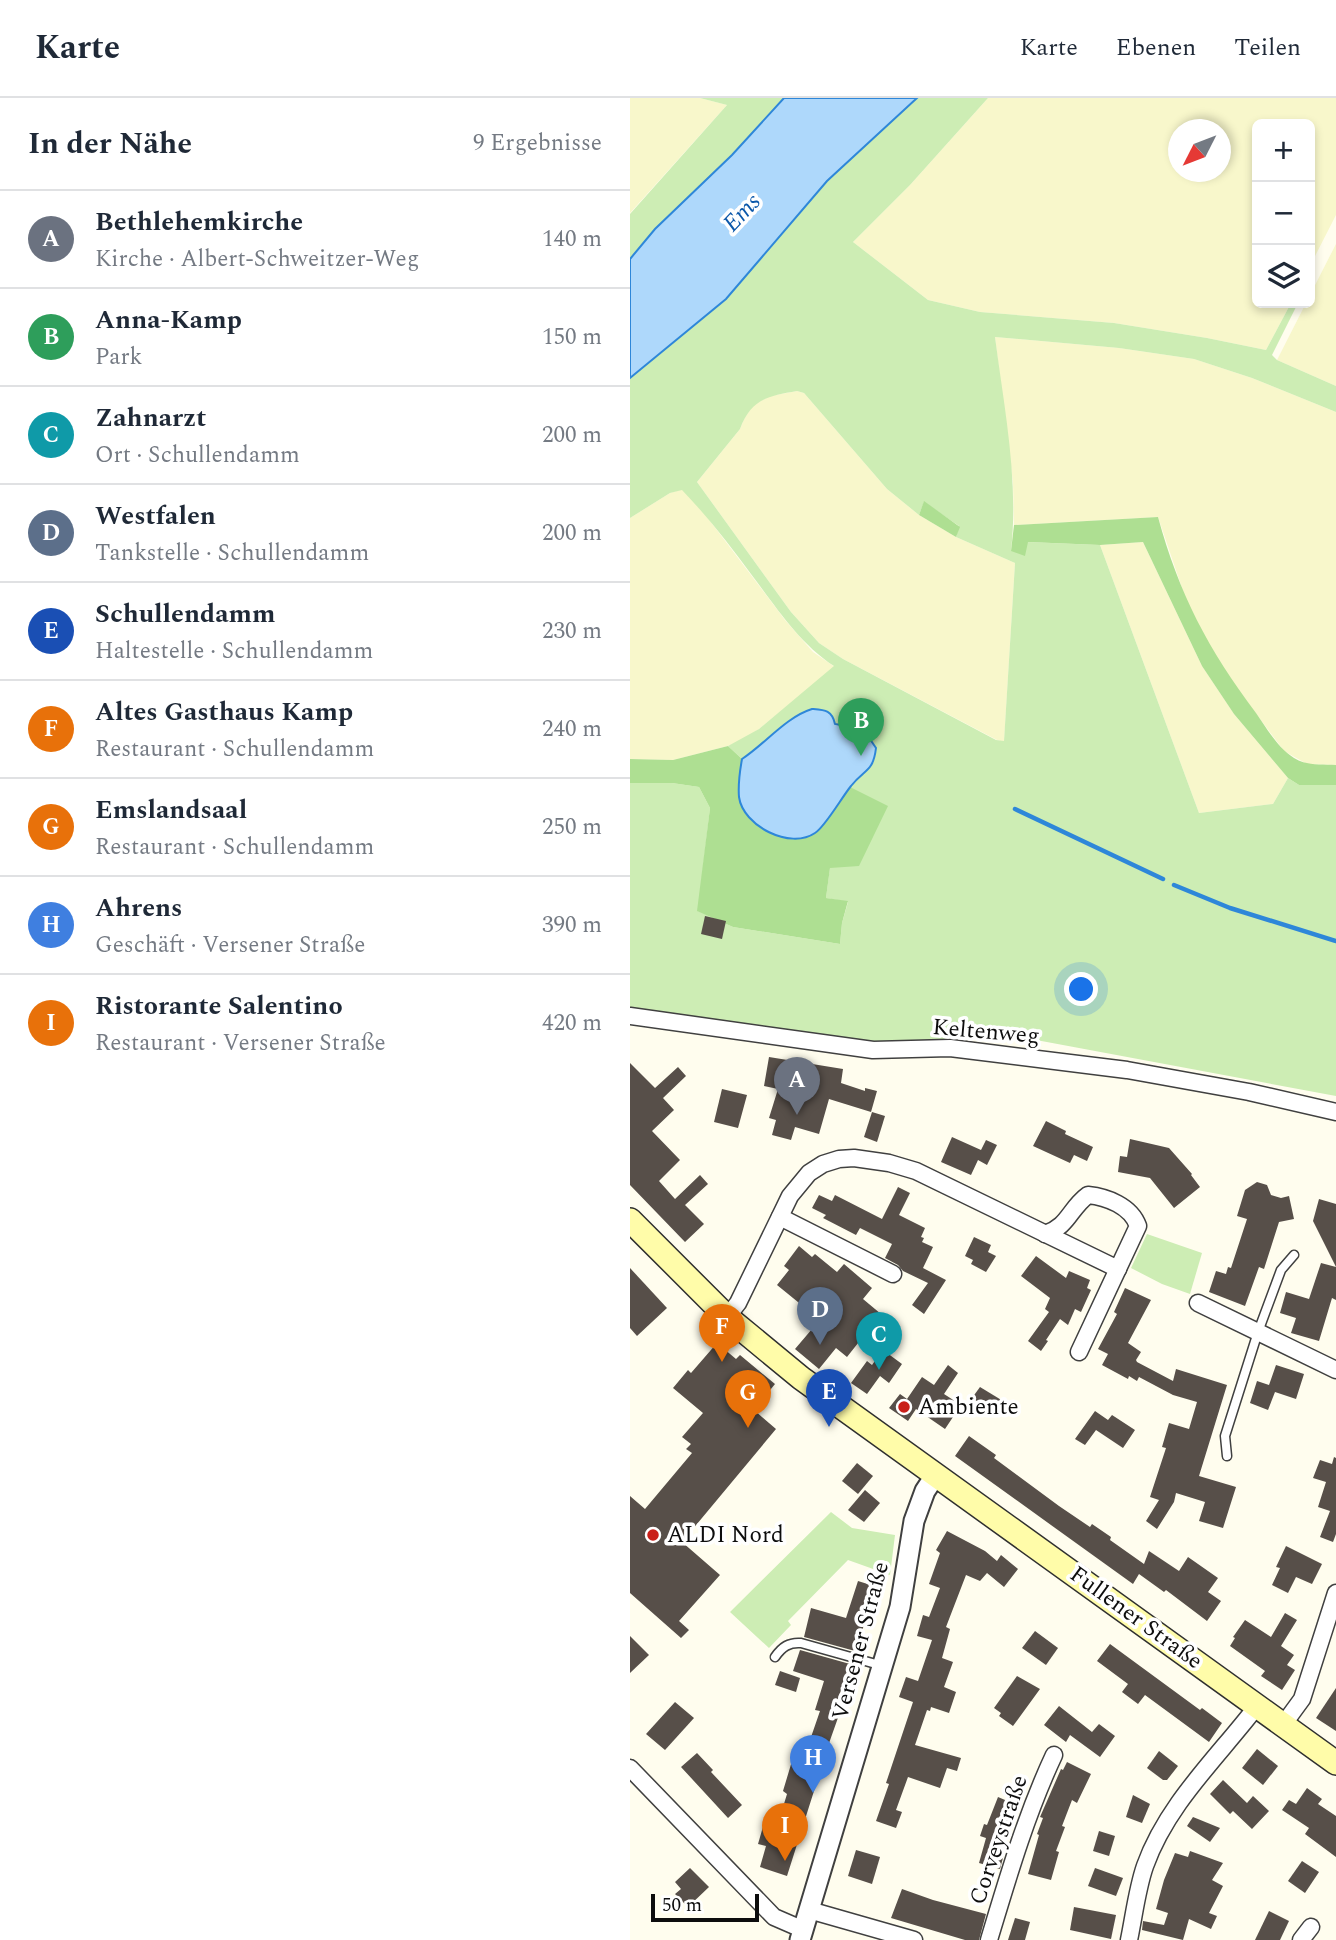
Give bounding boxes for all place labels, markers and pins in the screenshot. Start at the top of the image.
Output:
pin: B [838,698,884,756]
pin: A [774,1057,820,1115]
pin: D [797,1287,843,1345]
pin: F [699,1304,745,1362]
pin: C [856,1312,902,1370]
pin: E [806,1369,852,1427]
pin: G [725,1370,771,1428]
place label: Ambiente [918,1390,1019,1425]
marker: Ambiente [896,1399,912,1415]
place label: ALDI Nord [667,1518,784,1553]
marker: ALDI Nord [645,1527,661,1543]
pin: H [790,1735,836,1793]
pin: I [762,1803,808,1861]

